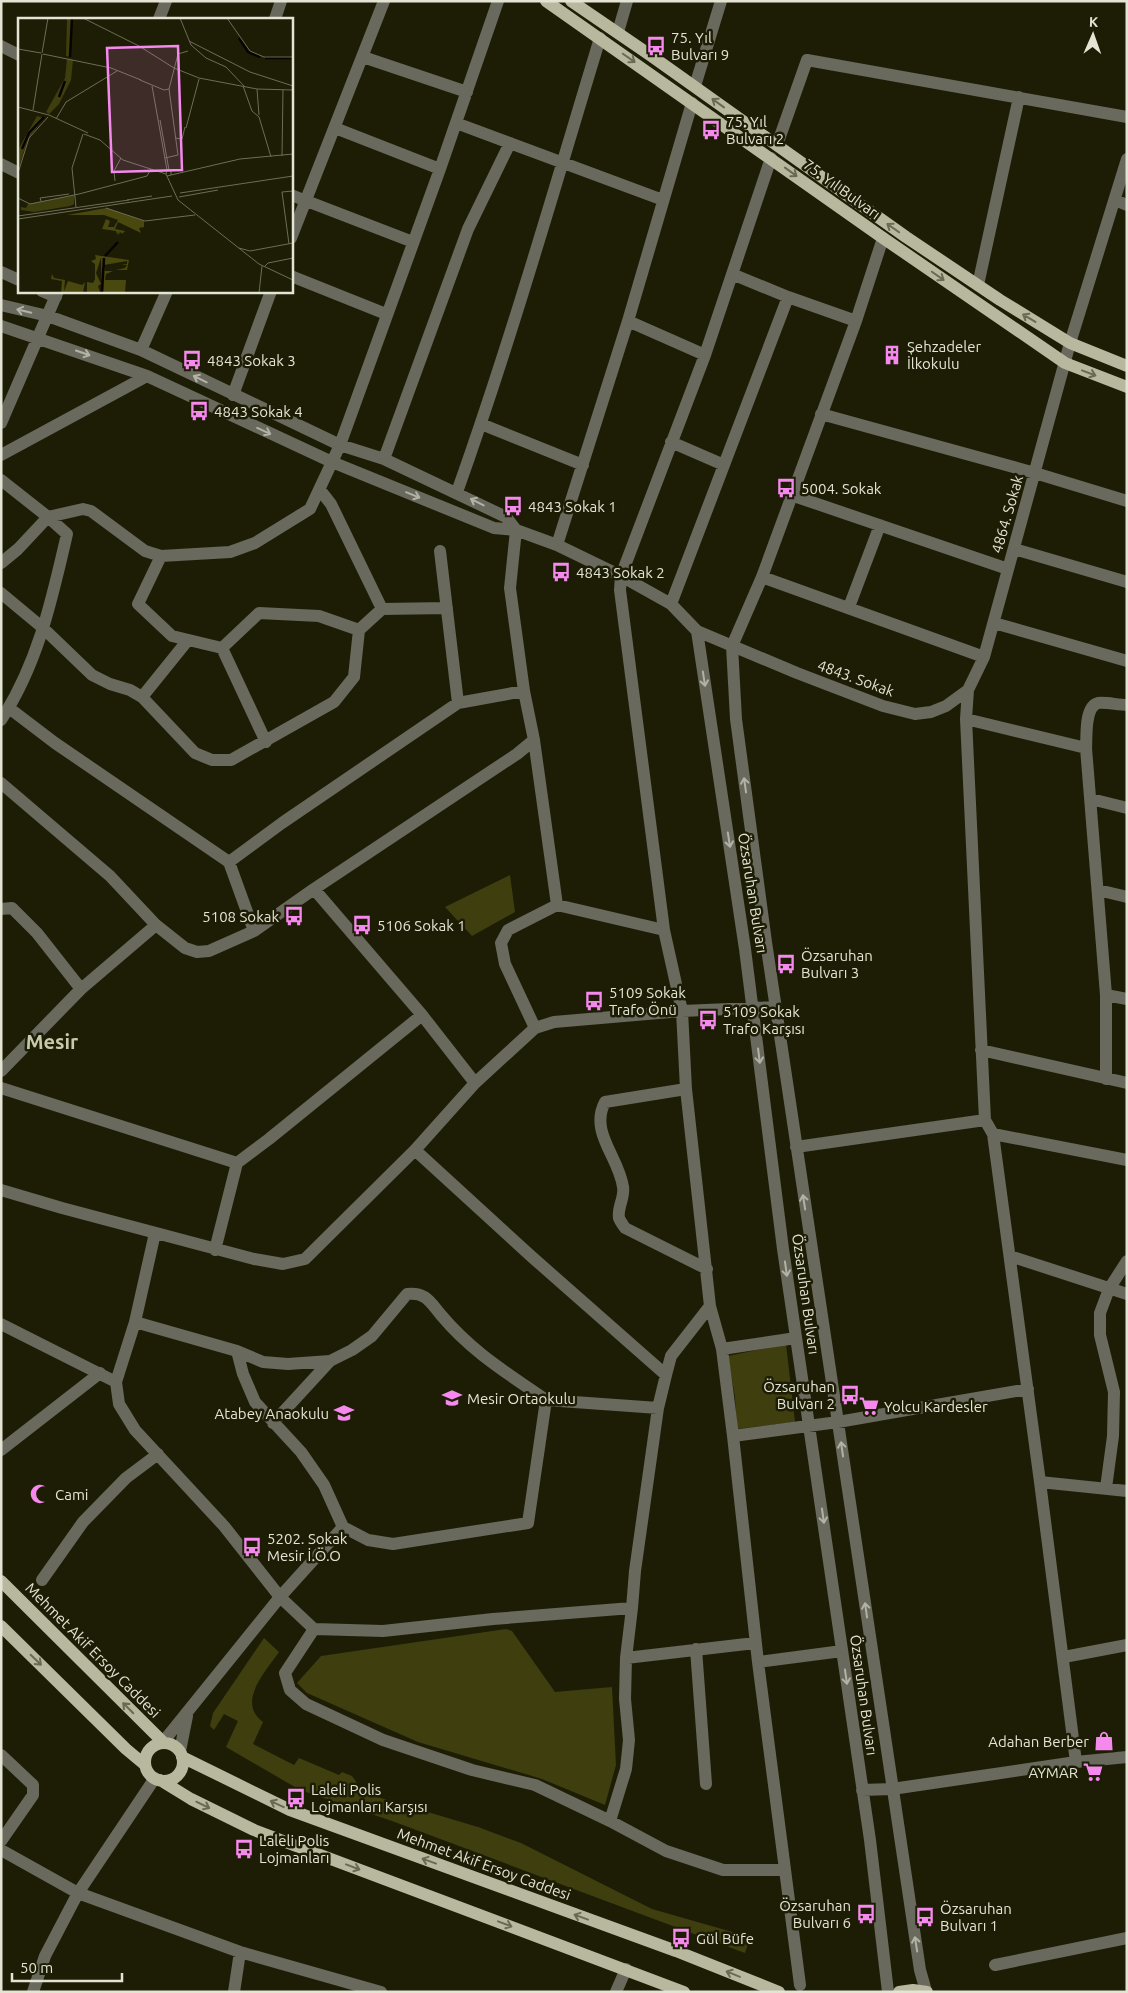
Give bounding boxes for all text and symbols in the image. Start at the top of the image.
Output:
north arrow [1068,10,1118,60]
text: K [1089,14,1099,30]
inset map [18,18,292,292]
place label: 75. Yıl Bulvarı 9 [671,29,729,63]
bus stop icon: 75. Yıl Bulvarı 9 [645,35,667,57]
one-way arrow [622,53,636,63]
one-way arrow [711,98,725,108]
place label: 75. Yıl Bulvarı 2 [726,113,784,147]
bus stop icon: 75. Yıl Bulvarı 2 [700,119,722,141]
street label: 75. Yıl Bulvarı [800,155,884,223]
one-way arrow [784,167,798,177]
one-way arrow [886,223,900,233]
one-way arrow [931,271,945,281]
one-way arrow [17,306,33,315]
one-way arrow [1022,312,1036,322]
place label: Şehzadeler İlkokulu [907,338,982,372]
building icon: Şehzadeler İlkokulu [881,344,903,366]
one-way arrow [75,349,90,358]
bus stop icon: 4843 Sokak 3 [181,349,203,371]
place label: 4843 Sokak 3 [207,352,296,369]
one-way arrow [1081,368,1096,378]
one-way arrow [193,374,208,384]
bus stop icon: 4843 Sokak 4 [188,400,210,422]
place label: 4843 Sokak 4 [214,403,303,420]
one-way arrow [256,427,271,436]
street label: 4864. Sokak [988,473,1026,555]
bus stop icon: 5004. Sokak [775,477,797,499]
place label: 5004. Sokak [801,480,882,497]
one-way arrow [406,492,421,501]
bus stop icon: 4843 Sokak 1 [502,495,524,517]
one-way arrow [470,497,485,507]
place label: 4843 Sokak 1 [528,498,617,515]
bus stop icon: 4843 Sokak 2 [550,561,572,583]
place label: 4843 Sokak 2 [576,564,665,581]
street label: 4843. Sokak [815,656,897,700]
one-way arrow [699,671,709,687]
one-way arrow [740,778,750,794]
one-way arrow [724,831,734,847]
street label: Özsaruhan Bulvarı [735,832,771,954]
bus stop icon: 5108 Sokak [283,905,305,927]
place label: 5108 Sokak [202,908,279,925]
bus stop icon: 5106 Sokak 1 [351,914,373,936]
place label: 5106 Sokak 1 [377,917,466,934]
place label: Özsaruhan Bulvarı 3 [801,947,873,981]
bus stop icon: Özsaruhan Bulvarı 3 [775,953,797,975]
place label: 5109 Sokak Trafo Önü [609,984,686,1018]
bus stop icon: 5109 Sokak Trafo Önü [583,990,605,1012]
place label: 5109 Sokak Trafo Karşısı [723,1003,805,1037]
bus stop icon: 5109 Sokak Trafo Karşısı [697,1009,719,1031]
district label: Mesir [26,1030,79,1053]
one-way arrow [754,1048,764,1064]
one-way arrow [799,1195,809,1211]
street label: Özsaruhan Bulvarı [789,1233,823,1355]
one-way arrow [781,1261,791,1277]
place label: Özsaruhan Bulvarı 2 [763,1378,835,1412]
bus stop icon: Özsaruhan Bulvarı 2 [839,1384,861,1406]
school or university icon: Mesir Ortaokulu [441,1387,463,1409]
place label: Mesir Ortaokulu [467,1390,576,1407]
supermarket icon: Yolcu Kardesler [858,1395,880,1417]
place label: Yolcu Kardesler [884,1398,988,1415]
school or university icon: Atabey Anaokulu [333,1402,355,1424]
place label: Atabey Anaokulu [215,1405,329,1422]
one-way arrow [837,1442,847,1458]
mosque icon: Cami [29,1483,51,1505]
place label: Cami [55,1486,89,1503]
one-way arrow [818,1508,828,1524]
place label: 5202. Sokak Mesir İ.Ö.O [267,1530,348,1564]
bus stop icon: 5202. Sokak Mesir İ.Ö.O [241,1536,263,1558]
street label: Mehmet Akif Ersoy Caddesi [22,1579,164,1721]
one-way arrow [861,1602,871,1618]
street label: Özsaruhan Bulvarı [847,1634,881,1756]
one-way arrow [30,1654,42,1666]
one-way arrow [841,1669,851,1685]
one-way arrow [122,1702,134,1714]
shop icon: Adahan Berber [1093,1730,1115,1752]
place label: Adahan Berber [988,1733,1089,1750]
supermarket icon: AYMAR [1082,1761,1104,1783]
place label: AYMAR [1028,1764,1078,1781]
place label: Laleli Polis Lojmanları Karşısı [311,1781,428,1815]
bus stop icon: Laleli Polis Lojmanları Karşısı [285,1787,307,1809]
one-way arrow [270,1799,285,1808]
one-way arrow [195,1800,210,1810]
street label: Mehmet Akif Ersoy Caddesi [395,1825,573,1903]
place label: Laleli Polis Lojmanları [259,1832,329,1866]
bus stop icon: Laleli Polis Lojmanları [233,1838,255,1860]
one-way arrow [422,1856,437,1865]
one-way arrow [344,1863,360,1872]
place label: Özsaruhan Bulvarı 6 [779,1897,851,1931]
place label: Özsaruhan Bulvarı 1 [940,1900,1012,1934]
bus stop icon: Özsaruhan Bulvarı 6 [855,1903,877,1925]
bus stop icon: Özsaruhan Bulvarı 1 [914,1906,936,1928]
one-way arrow [574,1912,590,1921]
one-way arrow [496,1920,512,1929]
bus stop icon: Gül Büfe [670,1927,692,1949]
place label: Gül Büfe [696,1930,754,1947]
one-way arrow [910,1936,920,1952]
scale bar [12,1950,122,1982]
text: 50 m [20,1959,53,1976]
one-way arrow [726,1969,742,1978]

